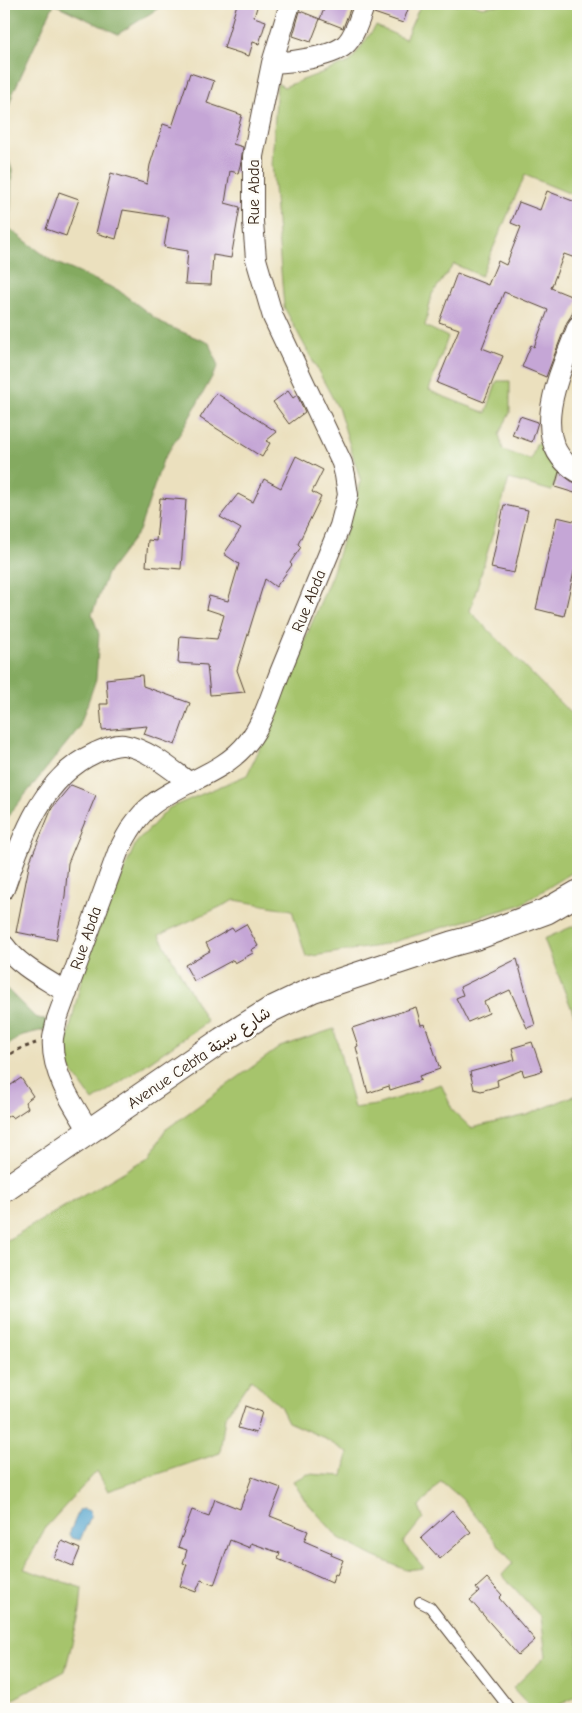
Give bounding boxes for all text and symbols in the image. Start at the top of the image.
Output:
street label: Rue Abda [245,159,263,225]
street label: Rue Abda [288,567,330,635]
street label: Rue Abda [67,904,105,972]
street label: Avenue Cebta شارع سبتة [124,1003,275,1114]

